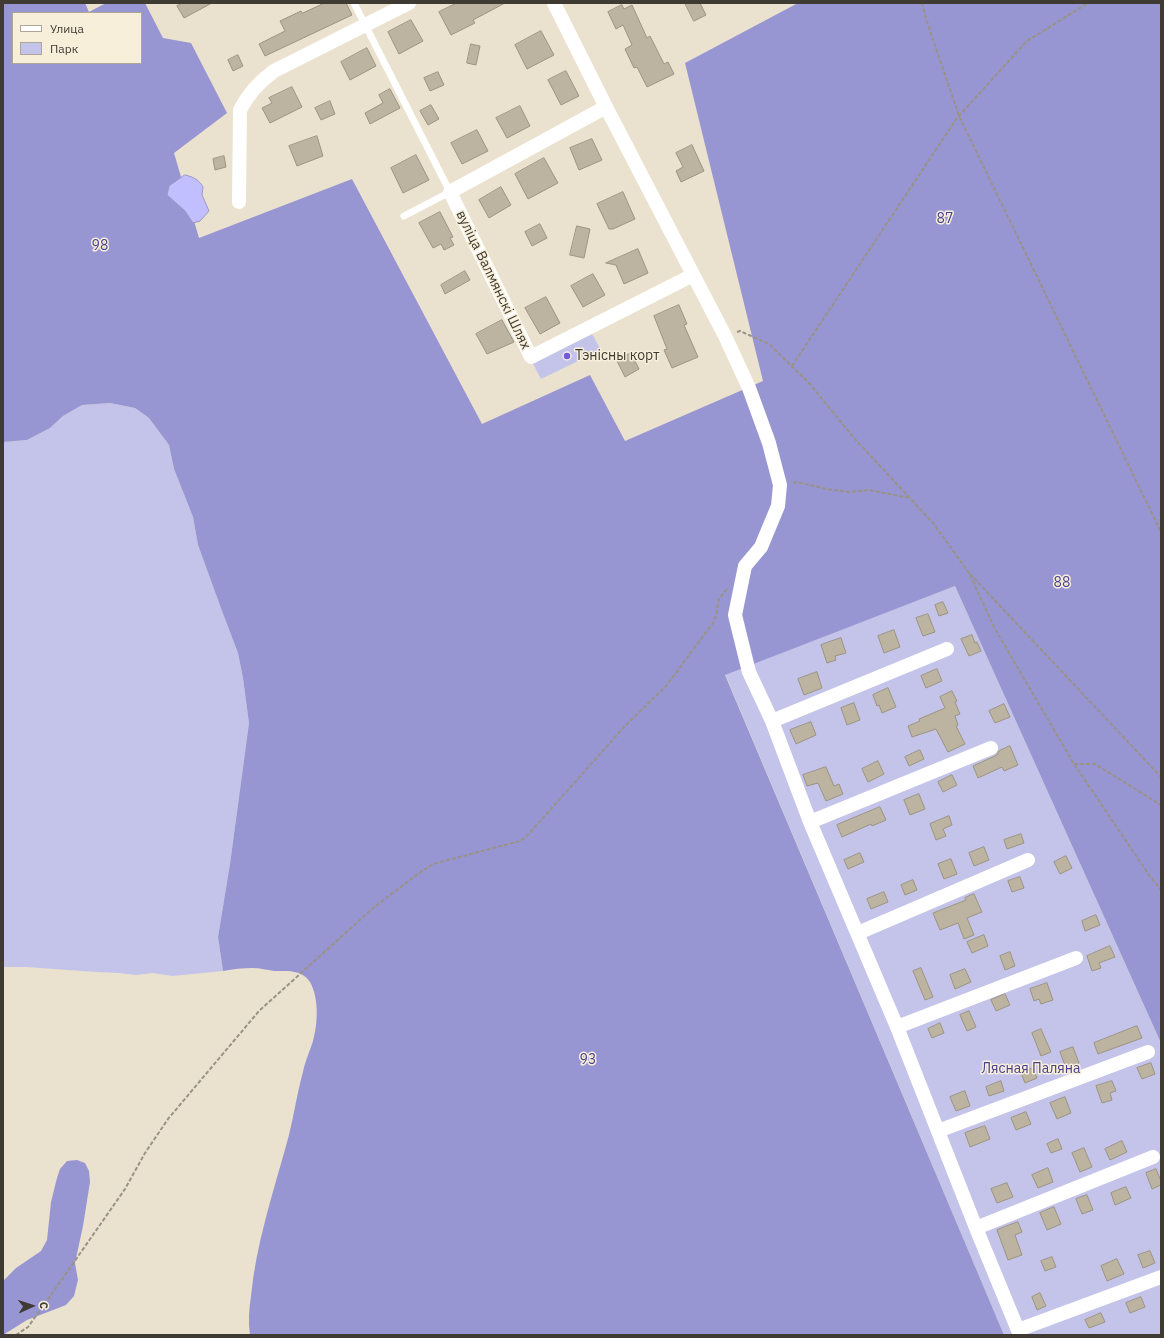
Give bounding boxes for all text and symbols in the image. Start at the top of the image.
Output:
legend [12,12,142,64]
text: Улица [50,21,84,36]
text: Парк [50,41,78,56]
street label: вуліца Валмянскі Шлях [452,208,534,352]
park label: 87 [937,211,953,227]
park label: 98 [92,238,108,254]
place label: Тэнісны корт [575,348,660,364]
marker: Тэнісны корт [562,351,572,361]
park label: 88 [1054,575,1070,591]
park label: 93 [580,1052,596,1068]
park label: Лясная Паляна [981,1061,1081,1077]
north arrow [12,1286,52,1326]
text: С [37,1301,51,1309]

